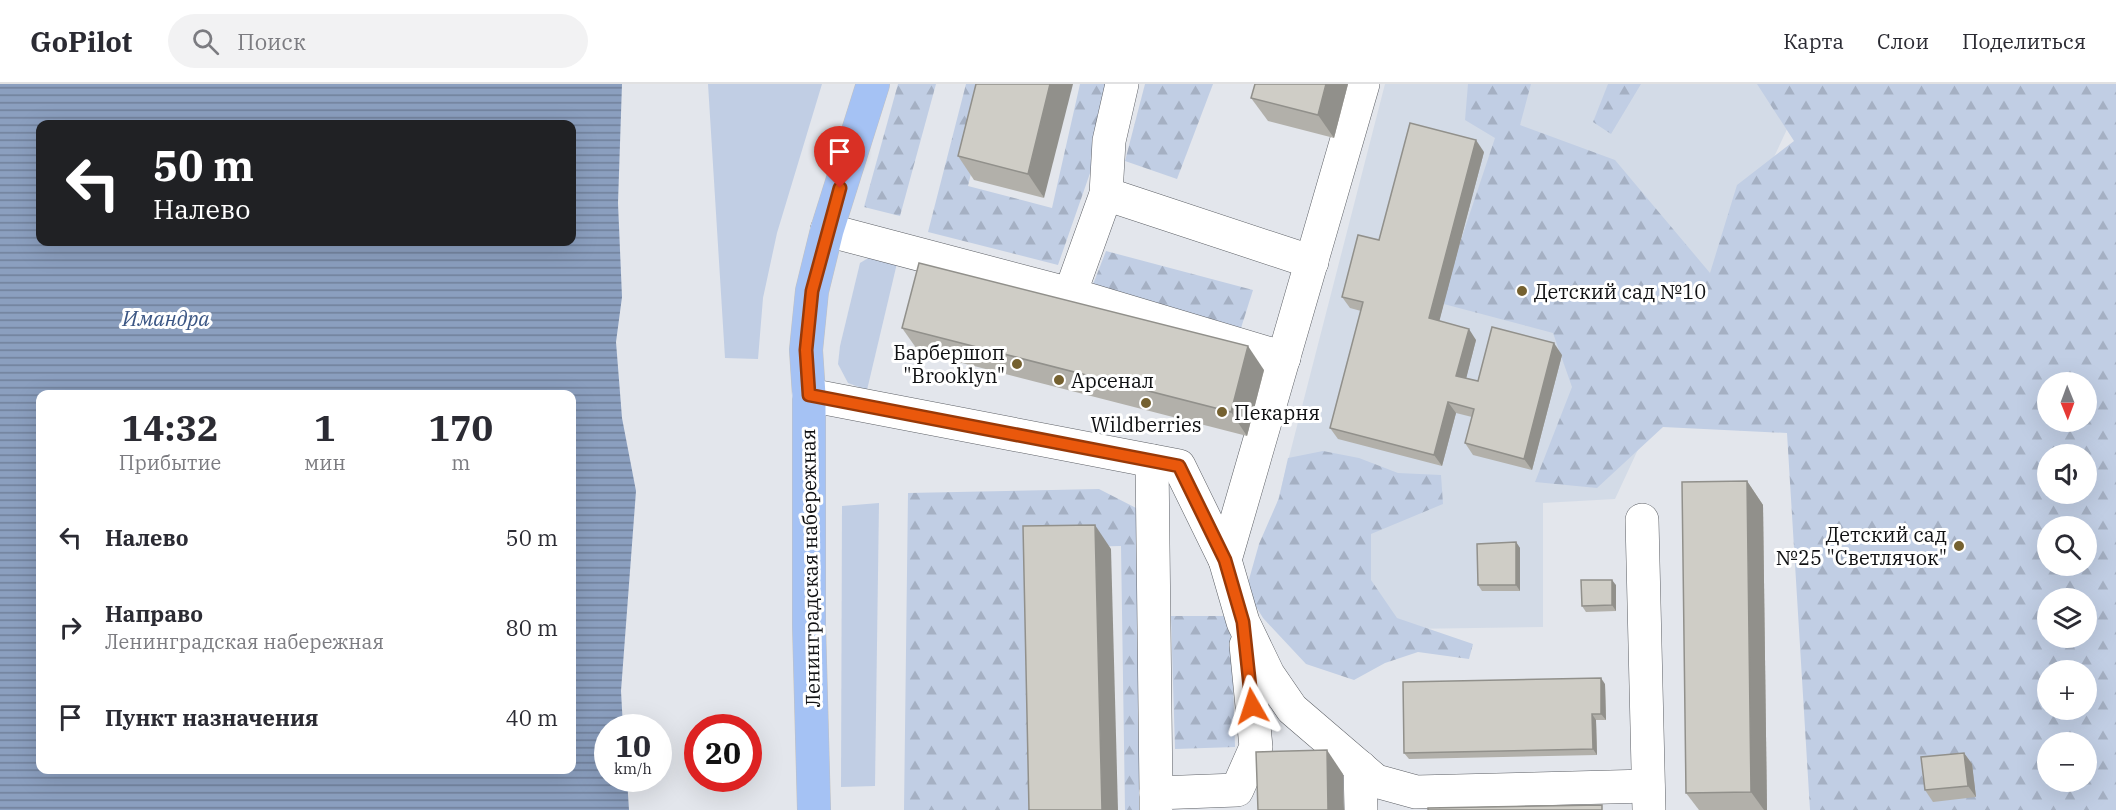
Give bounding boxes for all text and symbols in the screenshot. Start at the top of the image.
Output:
search box [168,14,588,68]
text: GoPilot [30,23,132,60]
icon: search [189,25,222,58]
text: Поиск [237,27,306,56]
text: Карта [1783,27,1844,55]
text: Слои [1877,27,1929,55]
text: Поделиться [1962,27,2086,55]
pin [814,126,865,188]
icon: arrive [823,135,856,168]
text: 50 m [153,138,254,193]
icon: left [54,144,132,222]
text: Налево [153,191,250,226]
place label: Детский сад №10 [1534,278,1706,305]
marker: Детский сад №10 [1515,284,1529,298]
water label: Имандра [121,304,210,332]
place label: Барбершоп "Brоoklyn" [893,339,1005,389]
marker: Барбершоп "Brоoklyn" [1010,357,1024,371]
place label: Арсенал [1071,367,1154,394]
north arrow [2037,372,2097,432]
map controls [2037,372,2097,792]
marker: Арсенал [1052,373,1066,387]
marker: Wildberries [1139,396,1153,410]
place label: Пекарня [1234,399,1320,426]
text: 14:32 [121,404,219,451]
text: 1 [314,404,336,451]
text: 170 [428,404,493,451]
marker: Пекарня [1215,405,1229,419]
place label: Wildberries [1091,411,1201,438]
street label: Ленинградская набережная [794,428,826,708]
button: sound [2037,444,2097,504]
text: Прибытие [119,449,221,476]
text: мин [304,449,346,476]
text: m [451,449,470,476]
button: search [2037,516,2097,576]
icon: left [54,521,87,554]
place label: Детский сад №25 "Светлячок" [1776,521,1947,571]
text: Налево [105,523,189,552]
text: 50 m [506,523,558,552]
marker: Детский сад №25 "Светлячок" [1952,539,1966,553]
button: layers [2037,588,2097,648]
text: Направо [105,599,203,628]
icon: right [54,611,87,644]
text: 80 m [506,613,558,642]
text: Ленинградская набережная [105,628,384,655]
button: + [2037,660,2097,720]
position arrow [1220,674,1284,738]
icon: arrive [54,701,87,734]
text: Пункт назначения [105,703,319,732]
text: 40 m [506,703,558,732]
speed limit sign: 20 [684,714,762,792]
text: 10 [615,726,651,765]
button: − [2037,732,2097,792]
text: km/h [614,759,652,778]

